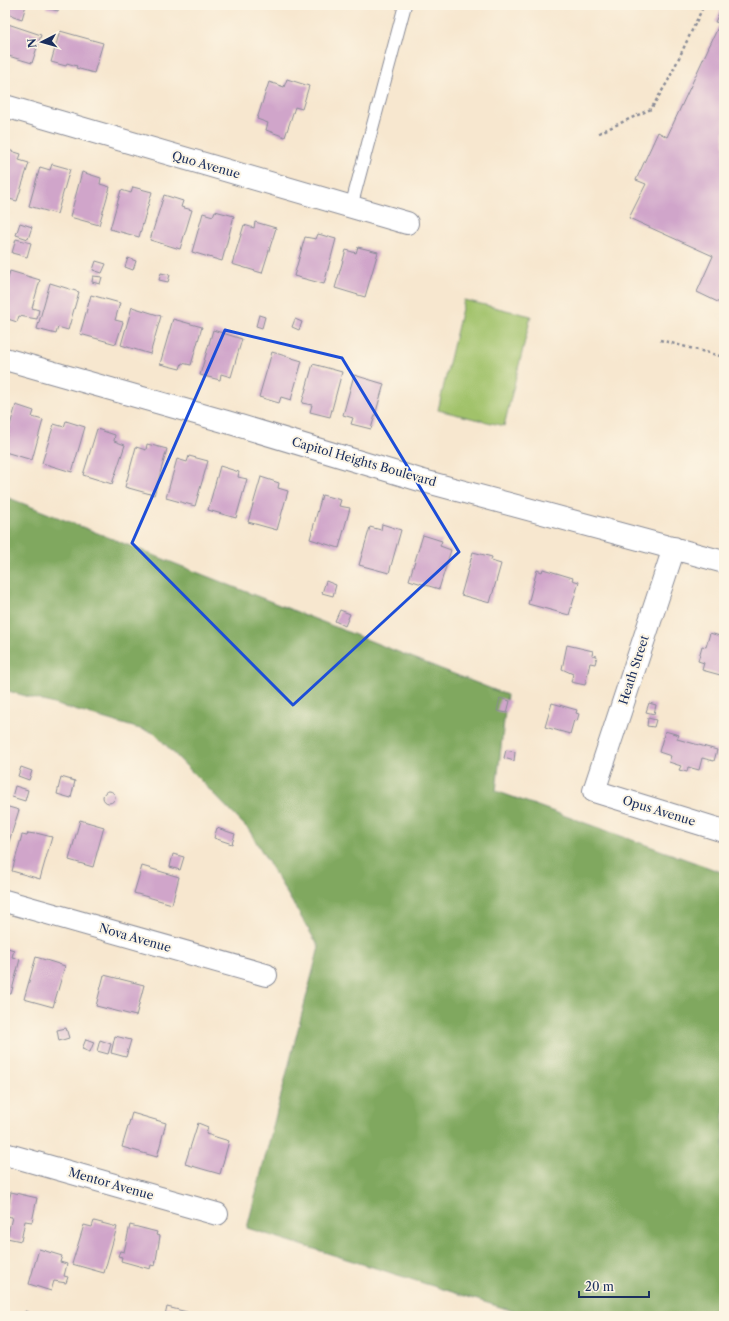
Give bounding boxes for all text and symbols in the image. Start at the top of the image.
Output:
north arrow [22,22,62,62]
text: N [25,37,40,49]
street label: Quo Avenue [170,148,242,181]
street label: Capitol Heights Boulevard [290,434,439,490]
street label: Heath Street [615,633,652,706]
street label: Opus Avenue [621,792,698,829]
street label: Nova Avenue [97,920,173,955]
street label: Mentor Avenue [67,1164,156,1203]
scale bar [579,1273,649,1299]
text: 20 m [585,1279,614,1294]

